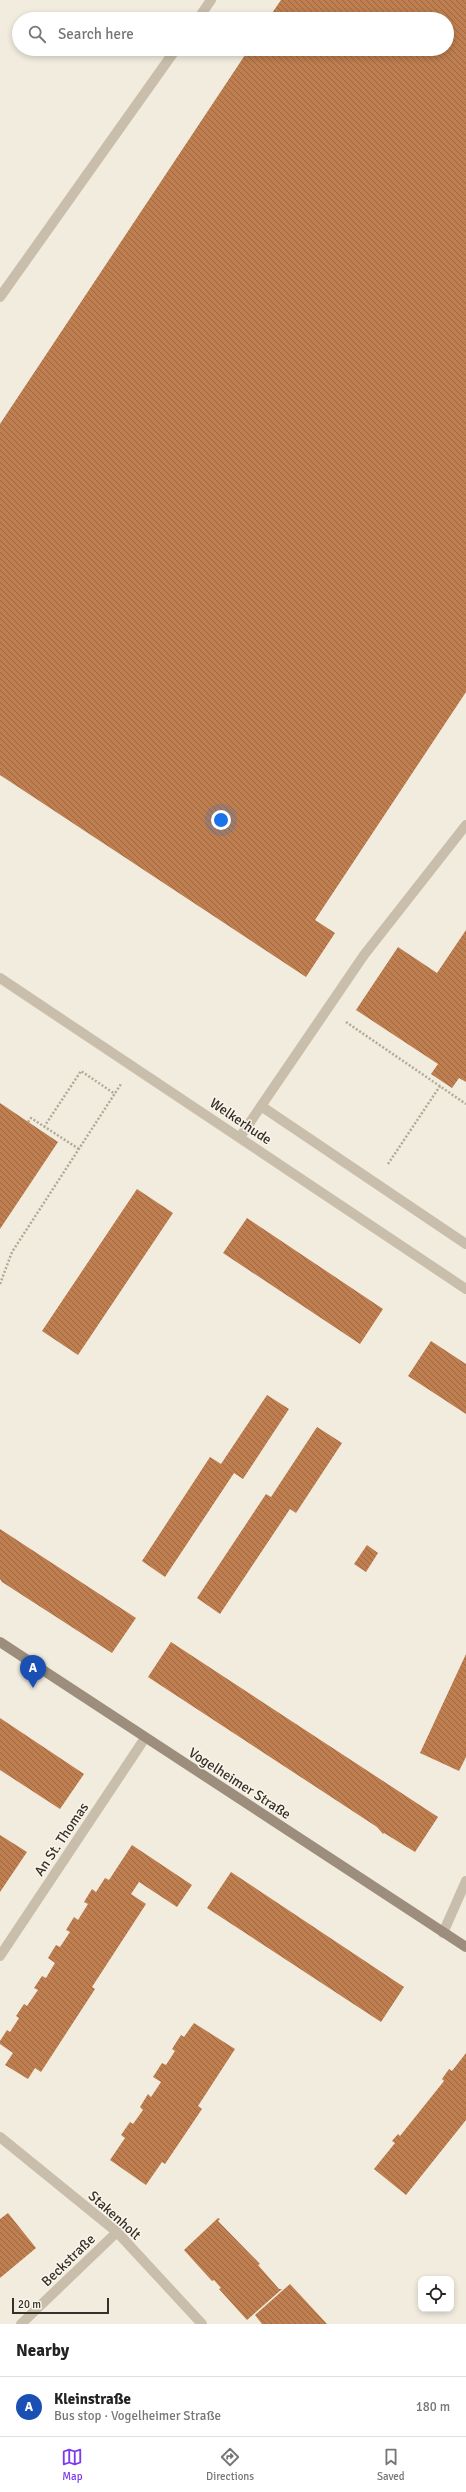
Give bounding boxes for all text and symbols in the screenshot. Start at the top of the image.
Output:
search box [12,12,454,56]
icon: search [26,23,48,45]
text: Search here [58,25,134,43]
your location [211,810,231,830]
street label: Welkerhude [207,1094,275,1148]
pin: A [20,1655,46,1688]
street label: Vogelheimer Straße [185,1744,294,1823]
street label: An St. Thomas [31,1799,92,1879]
street label: Stakenholt [85,2187,145,2243]
street label: Beckstraße [38,2231,99,2290]
map controls [418,2276,454,2312]
button: locate [418,2276,454,2312]
scale bar [12,2296,109,2315]
text: 20 m [18,2298,41,2311]
text: Nearby [16,2340,69,2361]
text: Kleinstraße [54,2390,131,2408]
text: A [25,2399,33,2415]
text: 180 m [416,2399,450,2415]
text: Bus stop · Vogelheimer Straße [54,2408,221,2424]
tab: Map [61,2446,83,2483]
tab: Directions [206,2446,254,2483]
tab: Saved [377,2446,405,2483]

